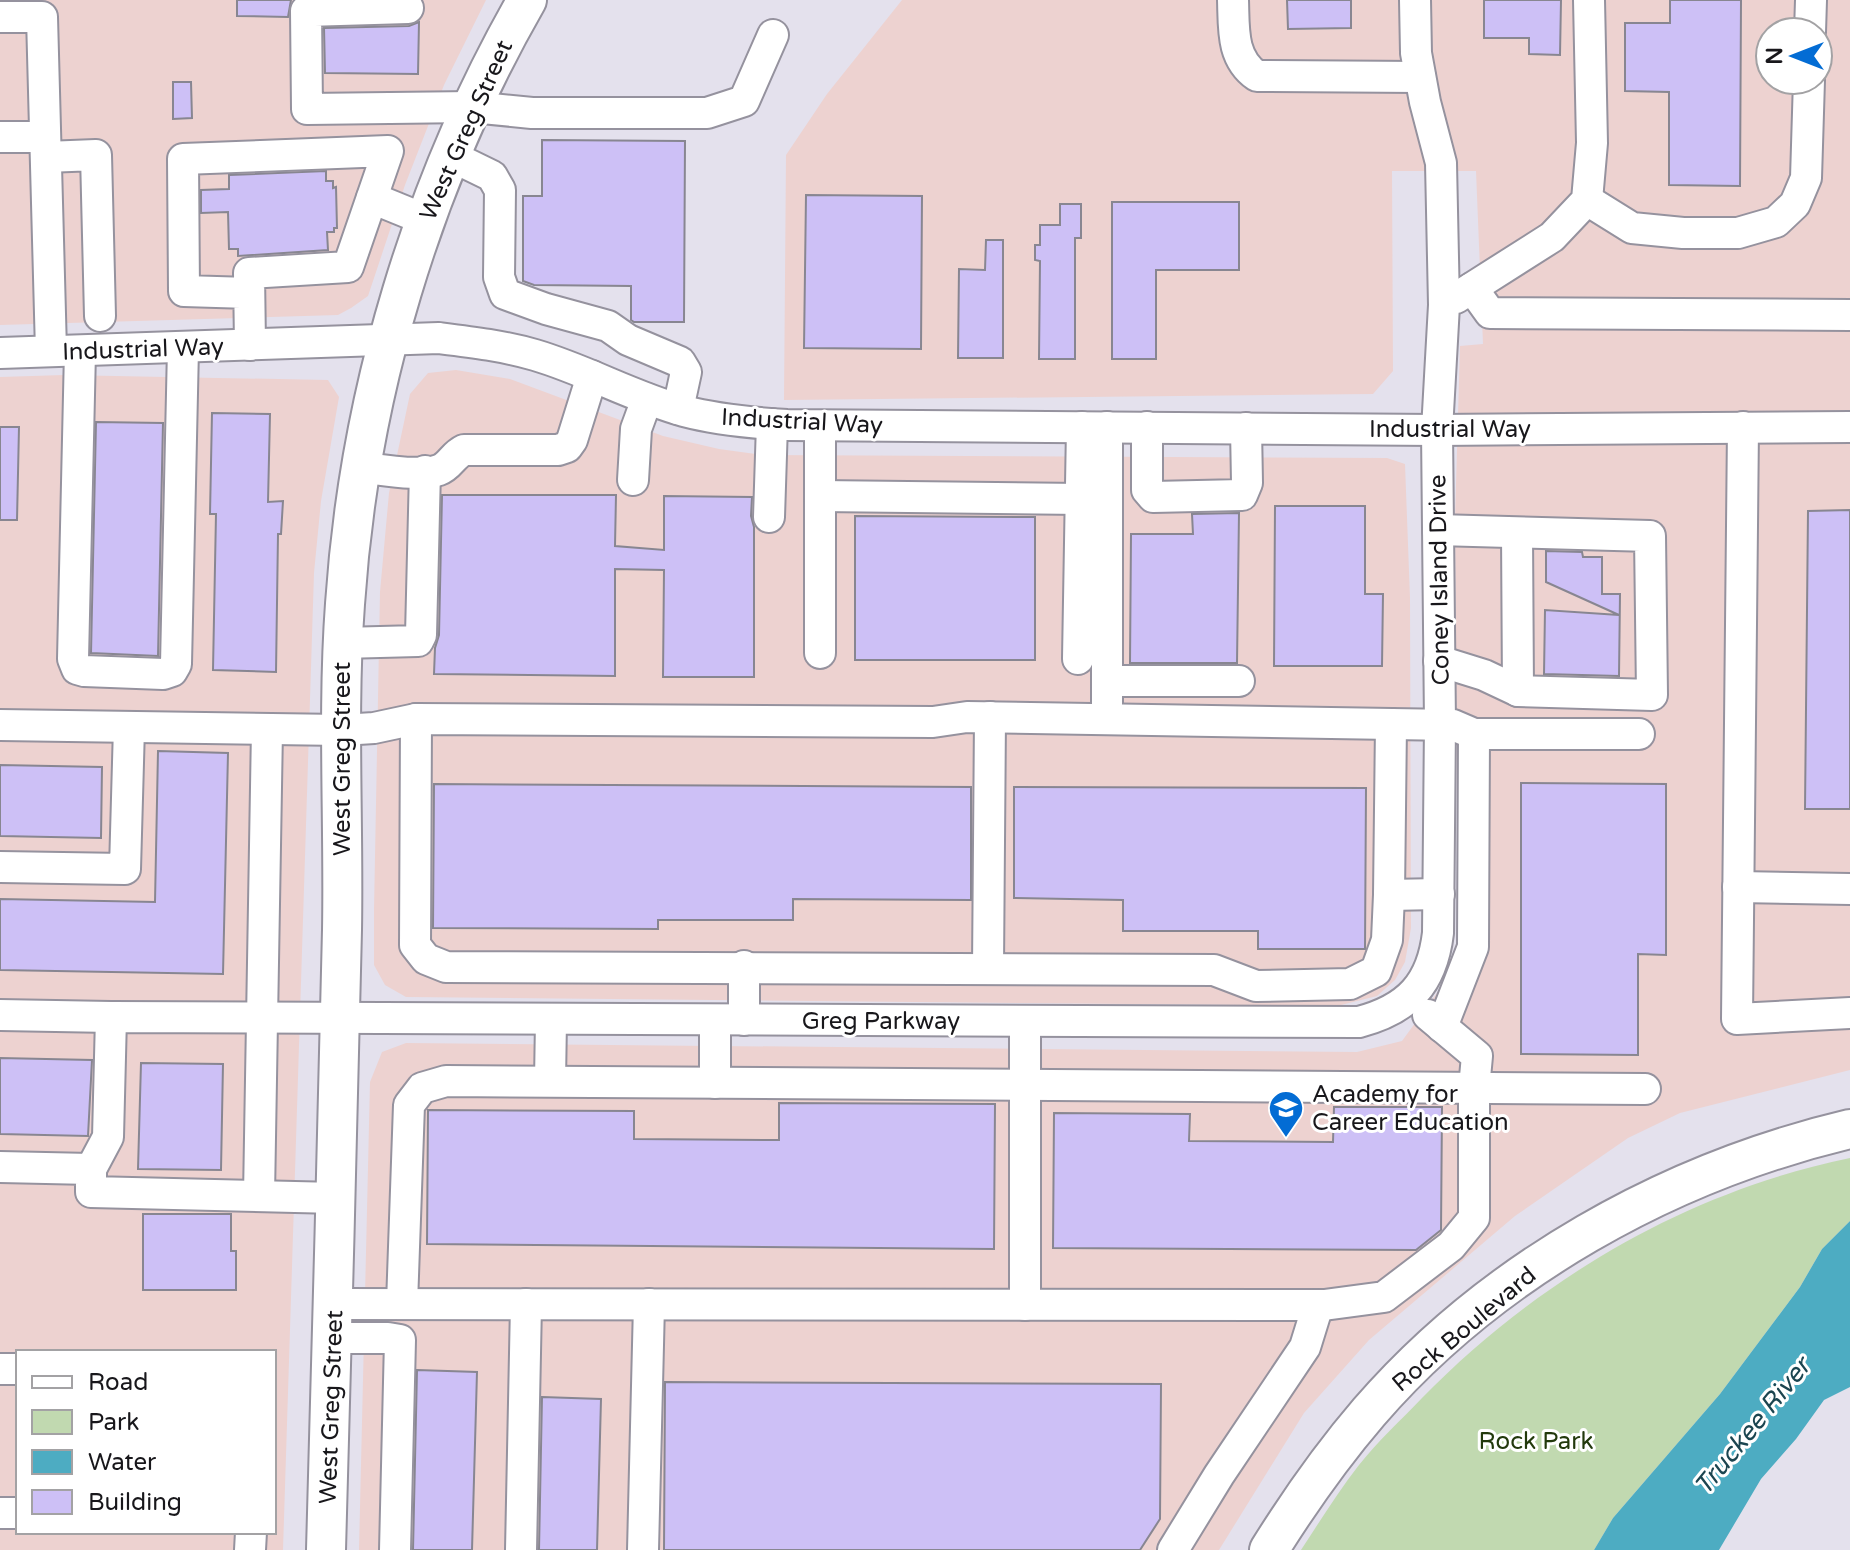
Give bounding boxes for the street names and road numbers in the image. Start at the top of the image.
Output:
street label: West Greg Street [414,36,519,225]
street label: Industrial Way [62,332,225,367]
street label: Industrial Way [720,403,884,440]
street label: Industrial Way [1369,415,1531,444]
street label: Coney Island Drive [1423,474,1456,686]
street label: West Greg Street [328,662,357,856]
street label: Greg Parkway [802,1007,960,1036]
street label: Rock Boulevard [1386,1261,1542,1398]
street label: West Greg Street [314,1309,349,1505]

